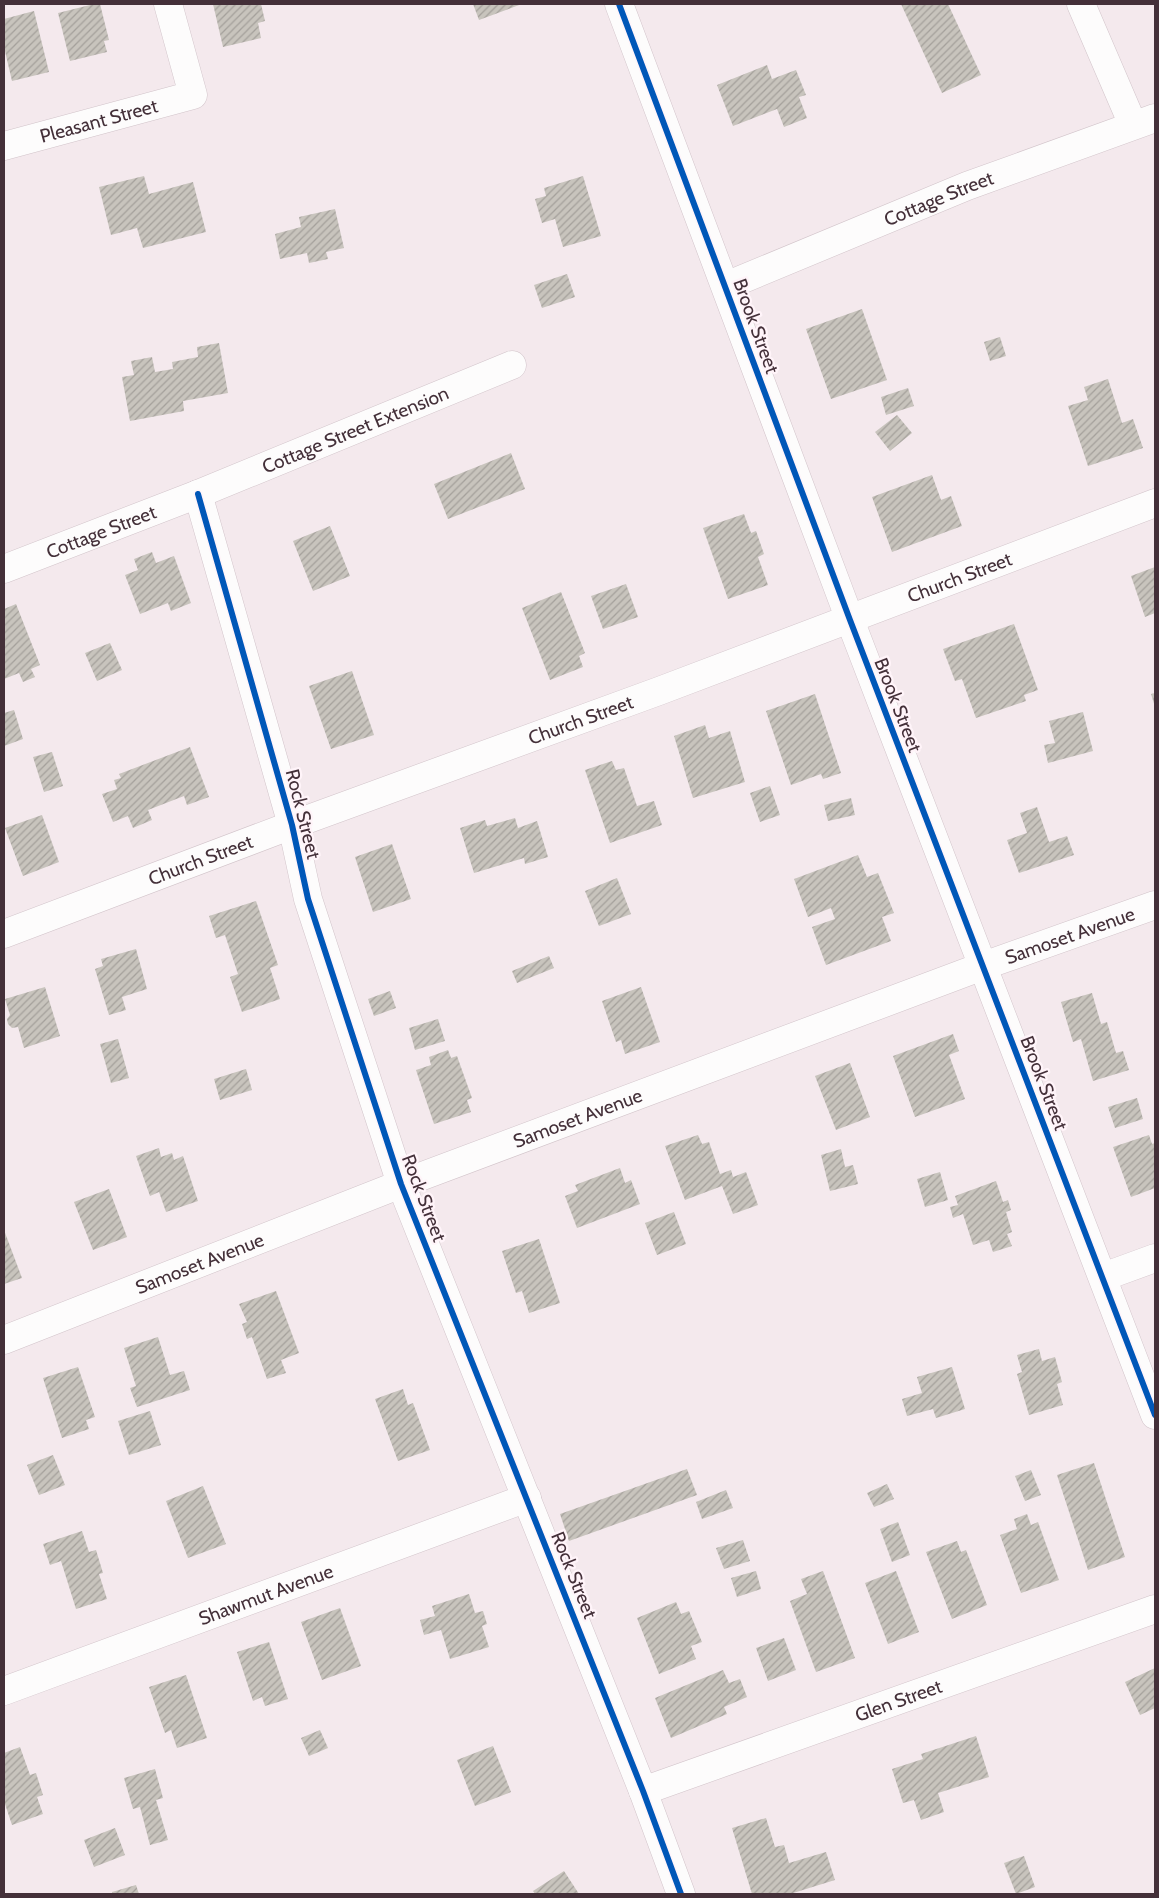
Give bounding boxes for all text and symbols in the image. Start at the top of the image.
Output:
street label: Pleasant Street [37,93,161,147]
street label: Cottage Street [880,166,997,231]
street label: Brook Street [728,275,784,377]
street label: Cottage Street Extension [259,381,452,478]
street label: Cottage Street [43,500,160,563]
street label: Church Street [904,547,1015,607]
street label: Brook Street [869,654,927,756]
street label: Church Street [525,690,637,749]
street label: Rock Street [281,767,325,862]
street label: Church Street [145,829,256,890]
street label: Samoset Avenue [1002,902,1138,969]
street label: Brook Street [1015,1032,1073,1134]
street label: Samoset Avenue [510,1083,645,1153]
street label: Rock Street [397,1151,451,1246]
street label: Samoset Avenue [132,1228,267,1299]
street label: Rock Street [546,1528,602,1622]
street label: Shawmut Avenue [195,1559,336,1630]
street label: Glen Street [852,1674,945,1726]

